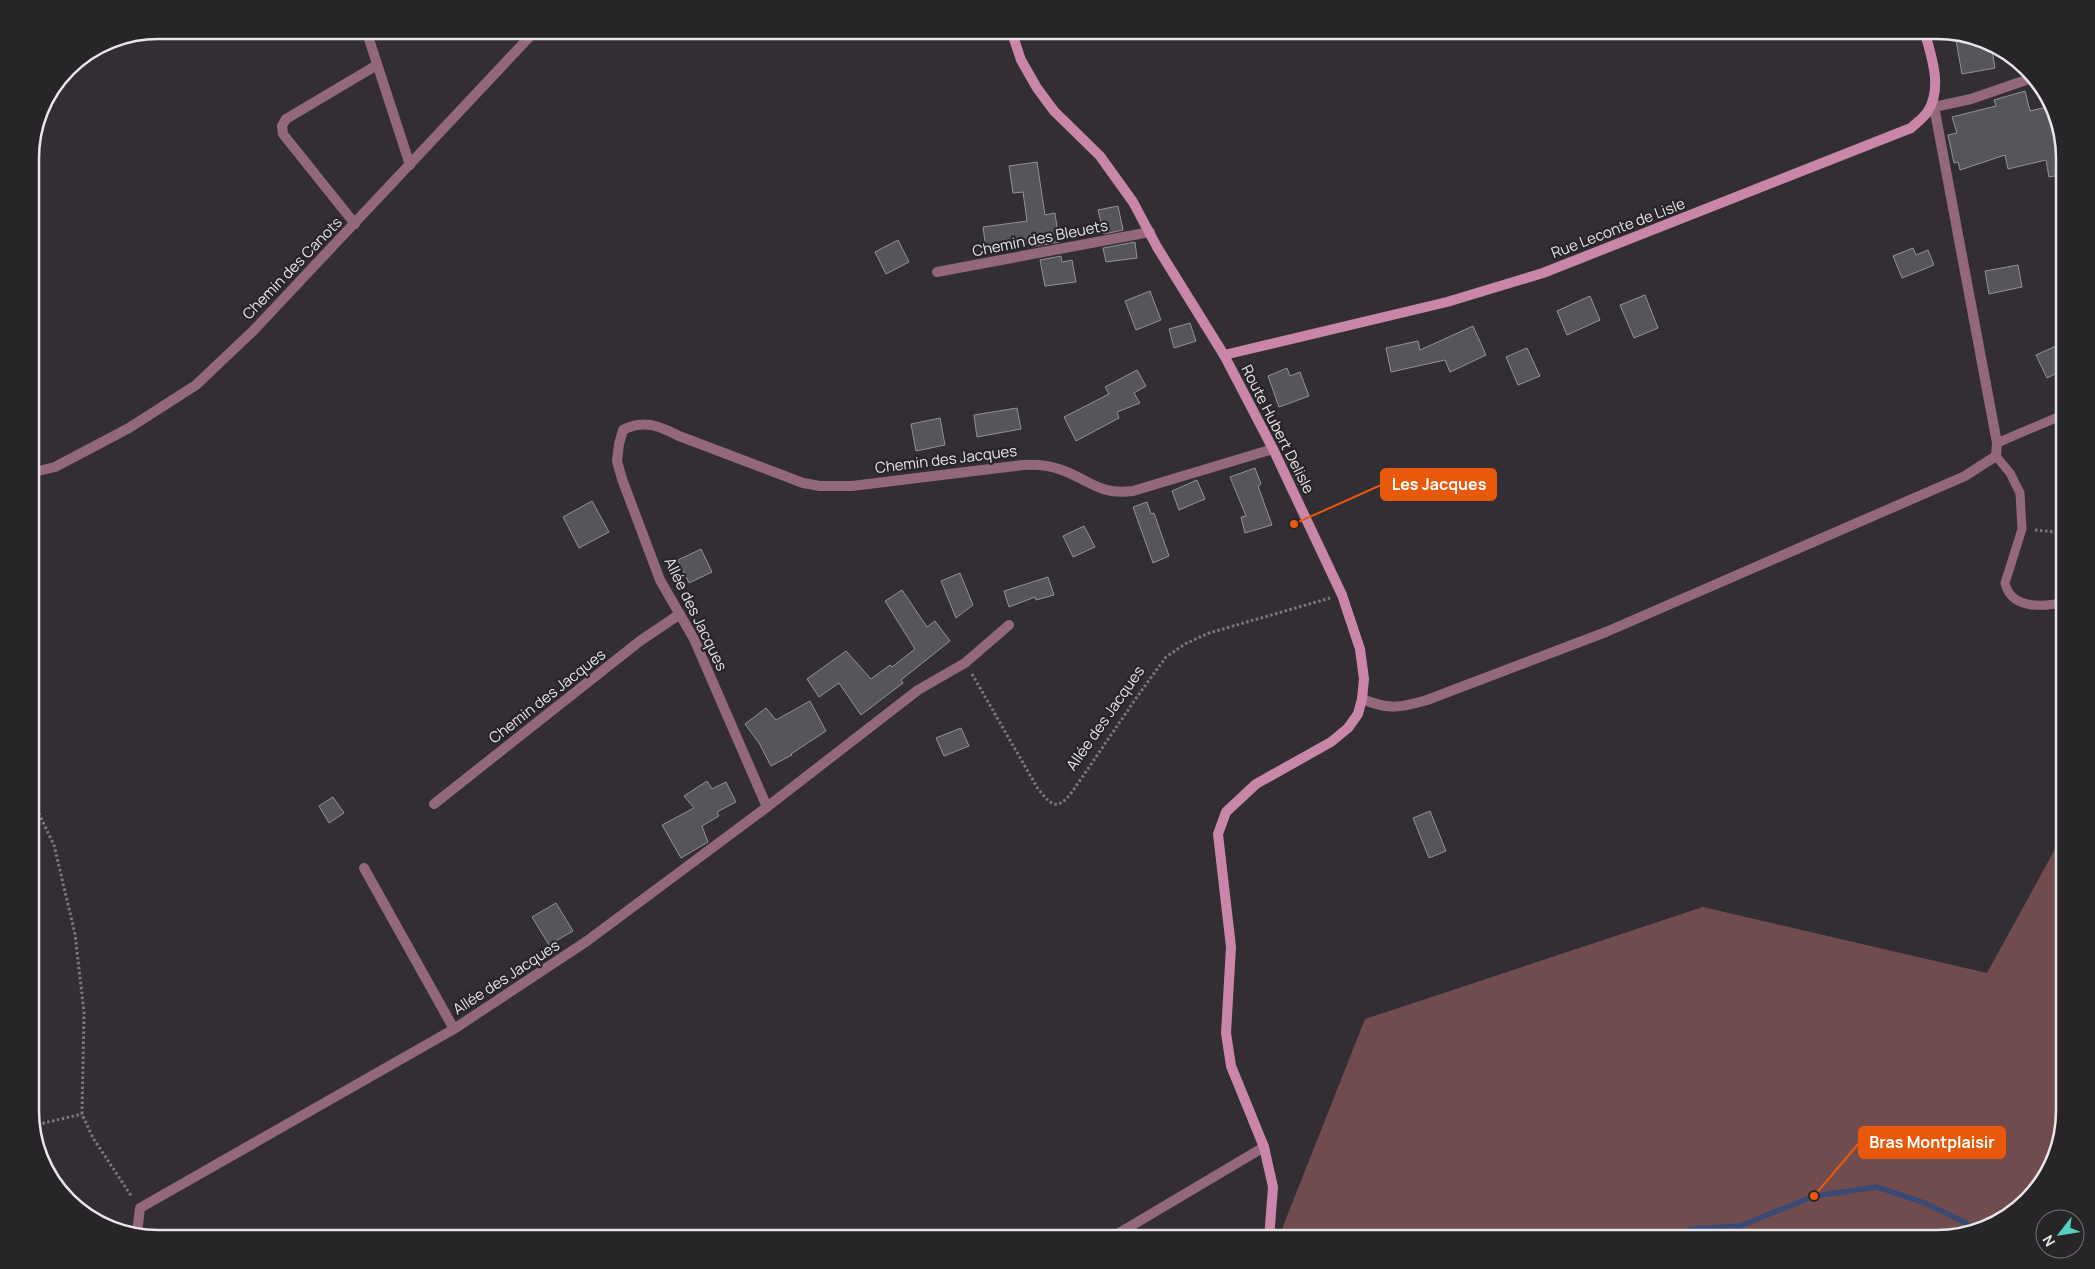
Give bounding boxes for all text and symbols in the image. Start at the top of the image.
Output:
street label: Rue Leconte de Lisle [1548,193,1688,263]
street label: Chemin des Canots [237,212,347,324]
street label: Chemin des Bleuets [970,215,1110,261]
street label: Route Hubert Delisle [1236,361,1320,497]
street label: Chemin des Jacques [874,440,1018,478]
callout: Les Jacques [1381,469,1496,500]
text: Les Jacques [1392,473,1487,495]
street label: Allée des Jacques [659,554,733,674]
street label: Chemin des Jacques [484,644,610,748]
street label: Allée des Jacques [1061,661,1149,775]
street label: Allée des Jacques [448,934,564,1019]
callout: Bras Montplaisir [1859,1127,2005,1158]
text: Bras Montplaisir [1869,1131,1995,1153]
north arrow [2035,1209,2085,1259]
text: N [2038,1232,2059,1250]

